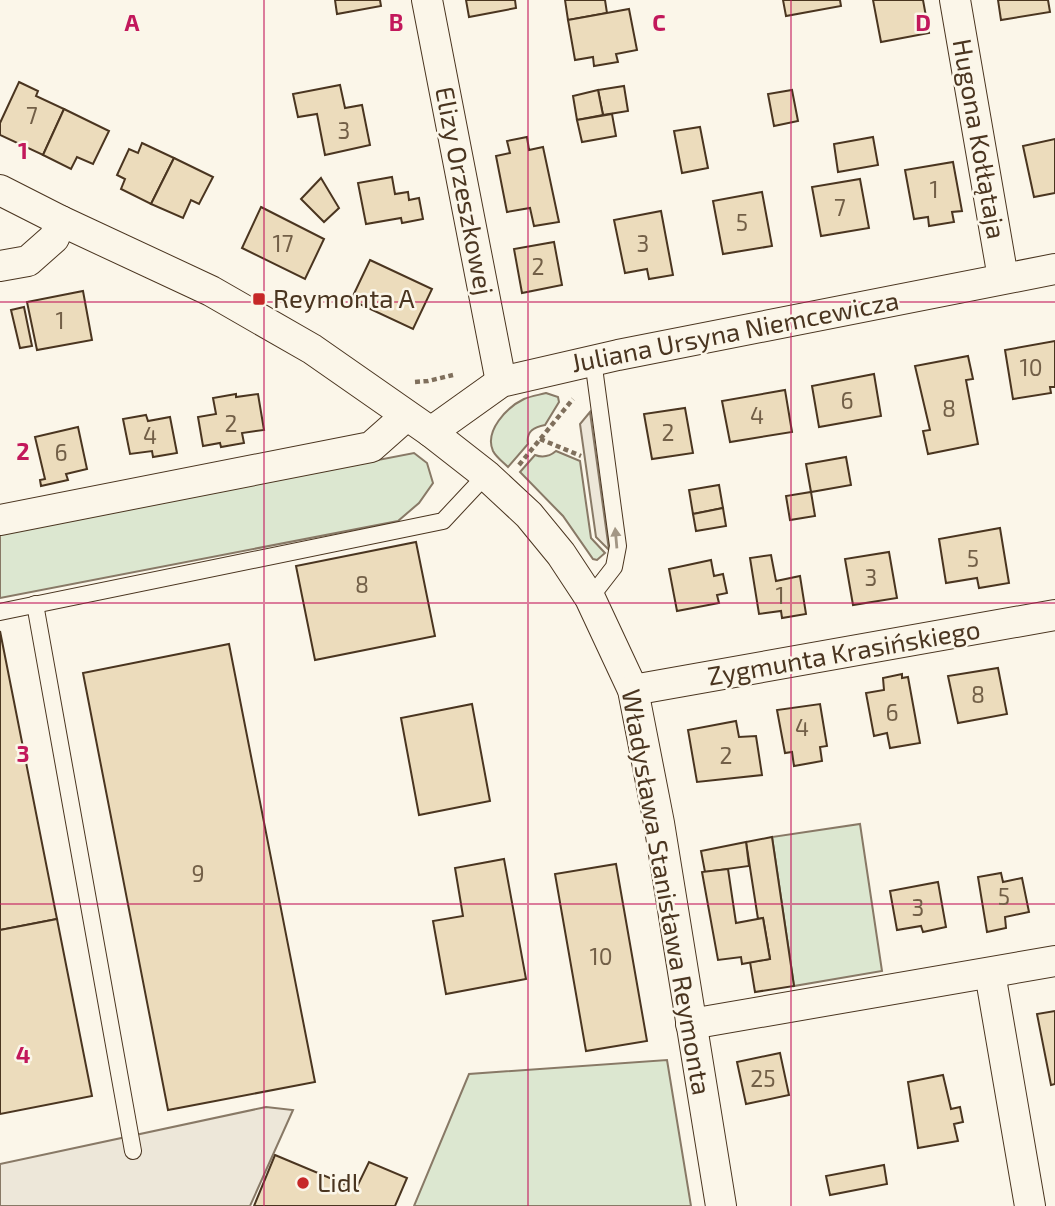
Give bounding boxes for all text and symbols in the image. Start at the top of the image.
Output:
text: A [124,8,140,36]
text: B [389,8,403,36]
text: C [652,8,666,36]
text: D [915,8,931,36]
street label: Hugona Kołłątaja [948,36,1013,241]
street label: Elizy Orzeszkowej [430,84,501,298]
house number: 7 [26,101,38,129]
house number: 3 [338,116,350,144]
text: 1 [18,136,28,164]
house number: 1 [929,175,939,203]
house number: 7 [834,193,846,221]
house number: 5 [736,208,748,236]
house number: 17 [273,229,294,257]
house number: 3 [637,229,649,257]
house number: 2 [532,252,544,280]
place label: Reymonta A [273,282,415,313]
street label: Juliana Ursyna Niemcewicza [568,284,901,378]
marker: Reymonta A [251,291,267,307]
house number: 1 [55,306,65,334]
house number: 10 [1019,353,1043,381]
house number: 6 [840,386,854,414]
house number: 8 [942,394,956,422]
house number: 4 [750,401,764,429]
house number: 2 [225,409,237,437]
house number: 2 [662,418,674,446]
house number: 4 [143,421,157,449]
text: 2 [16,437,30,465]
house number: 6 [54,438,68,466]
one-way arrow [610,527,621,549]
house number: 5 [967,544,979,572]
house number: 3 [865,563,877,591]
house number: 8 [355,570,369,598]
house number: 1 [775,581,785,609]
street label: Zygmunta Krasińskiego [705,612,982,691]
house number: 8 [971,680,985,708]
street label: Władysława Stanisława Reymonta [616,686,718,1097]
house number: 6 [885,698,899,726]
house number: 4 [795,713,809,741]
text: 3 [16,739,30,767]
house number: 2 [720,741,732,769]
house number: 9 [191,859,205,887]
house number: 5 [998,882,1010,910]
house number: 3 [912,893,924,921]
house number: 10 [589,942,613,970]
text: 4 [16,1040,30,1068]
house number: 25 [750,1064,776,1092]
place label: Lidl [317,1166,360,1197]
marker: Lidl [295,1175,311,1191]

